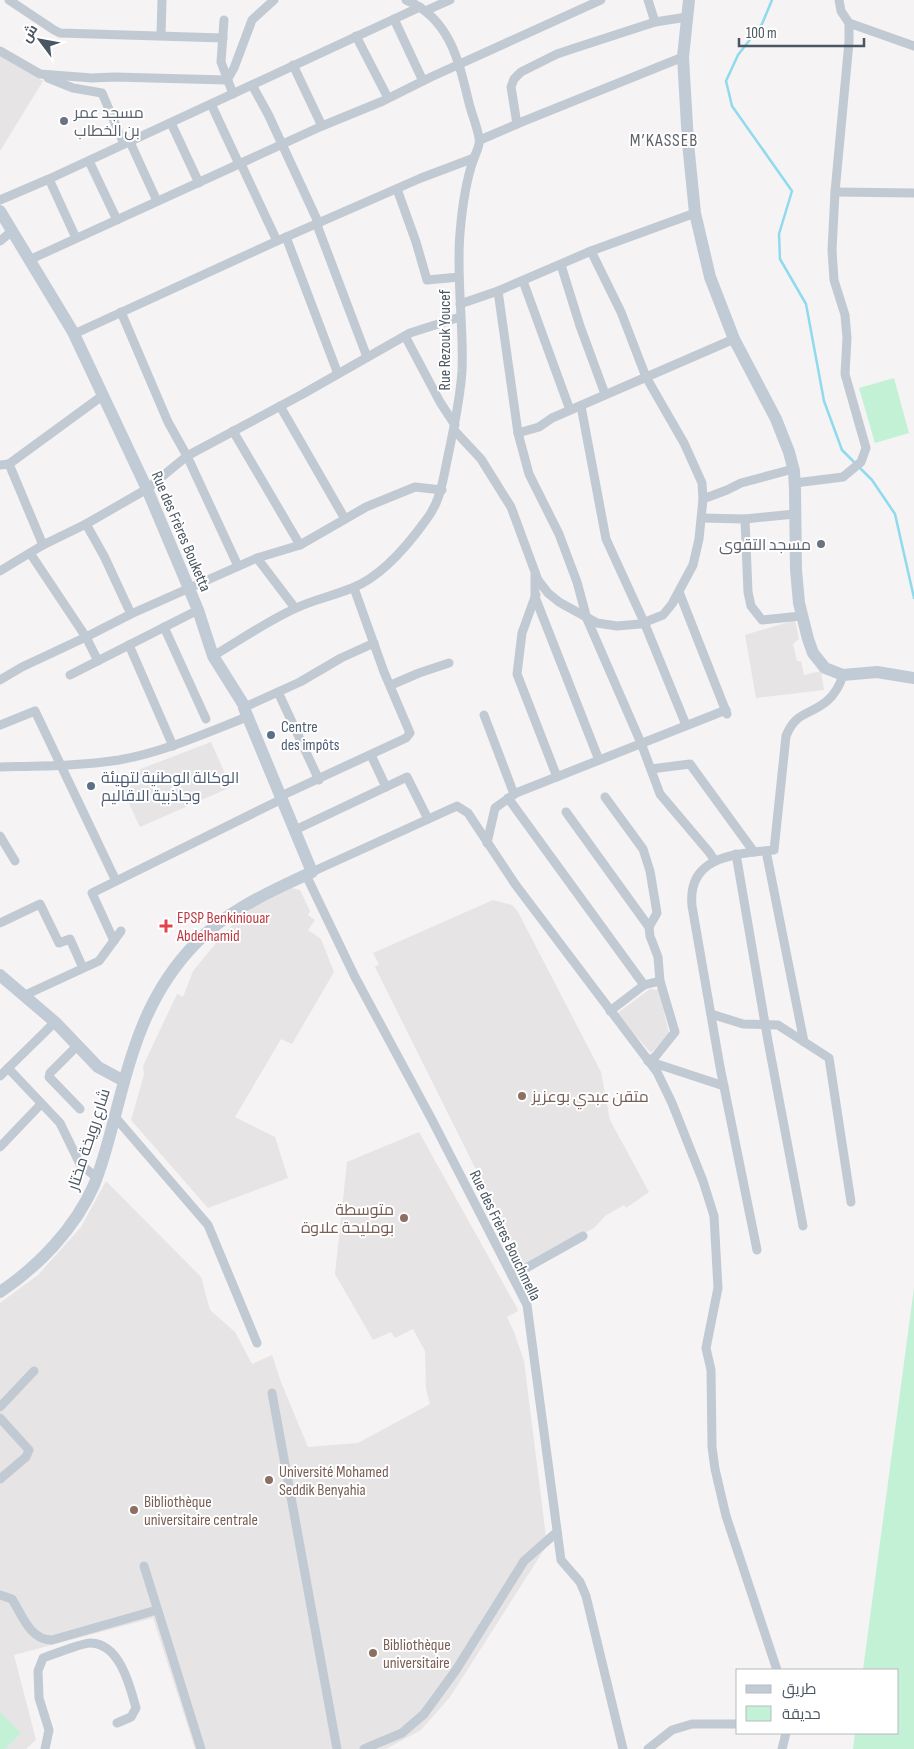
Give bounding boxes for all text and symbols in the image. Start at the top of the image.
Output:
north arrow [15,15,65,65]
scale bar [739,15,864,47]
text: ش [17,21,41,45]
text: 100 m [746,24,777,43]
place label: مسجد عمر بن الخطاب [73,104,144,141]
marker: مسجد عمر بن الخطاب [58,115,70,127]
district label: M’KASSEB [630,130,698,151]
street label: Rue Rezouk Youcef [436,289,455,390]
street label: Rue des Frères Bouketta [147,469,215,595]
place label: مسجد التقوى [719,536,811,555]
marker: مسجد التقوى [815,538,827,550]
place label: Centre des impôts [281,718,340,755]
marker: Centre des impôts [265,729,277,741]
place label: الوكالة الوطنية لتهيئة وجاذبية الاقاليم [101,769,239,807]
marker: الوكالة الوطنية لتهيئة وجاذبية الاقاليم [85,780,97,792]
place label: EPSP Benkiniouar Abdelhamid [176,909,270,946]
marker: EPSP Benkiniouar Abdelhamid [159,919,173,933]
street label: شارع رويخة مختار [64,1086,116,1194]
place label: متقن عبدي بوعزيز [531,1088,649,1110]
marker: متقن عبدي بوعزيز [516,1090,528,1102]
street label: Rue des Frères Bouchmella [465,1167,544,1304]
place label: متوسطة بومليحة علاوة [301,1201,394,1238]
marker: متوسطة بومليحة علاوة [398,1212,410,1224]
place label: Université Mohamed Seddik Benyahia [279,1463,389,1500]
marker: Université Mohamed Seddik Benyahia [263,1474,275,1486]
place label: Bibliothèque universitaire centrale [144,1493,258,1530]
marker: Bibliothèque universitaire centrale [128,1504,140,1516]
place label: Bibliothèque universitaire [383,1636,451,1673]
marker: Bibliothèque universitaire [367,1647,379,1659]
legend [736,1669,899,1734]
text: طريق [782,1680,816,1699]
text: حديقة [782,1705,821,1724]

